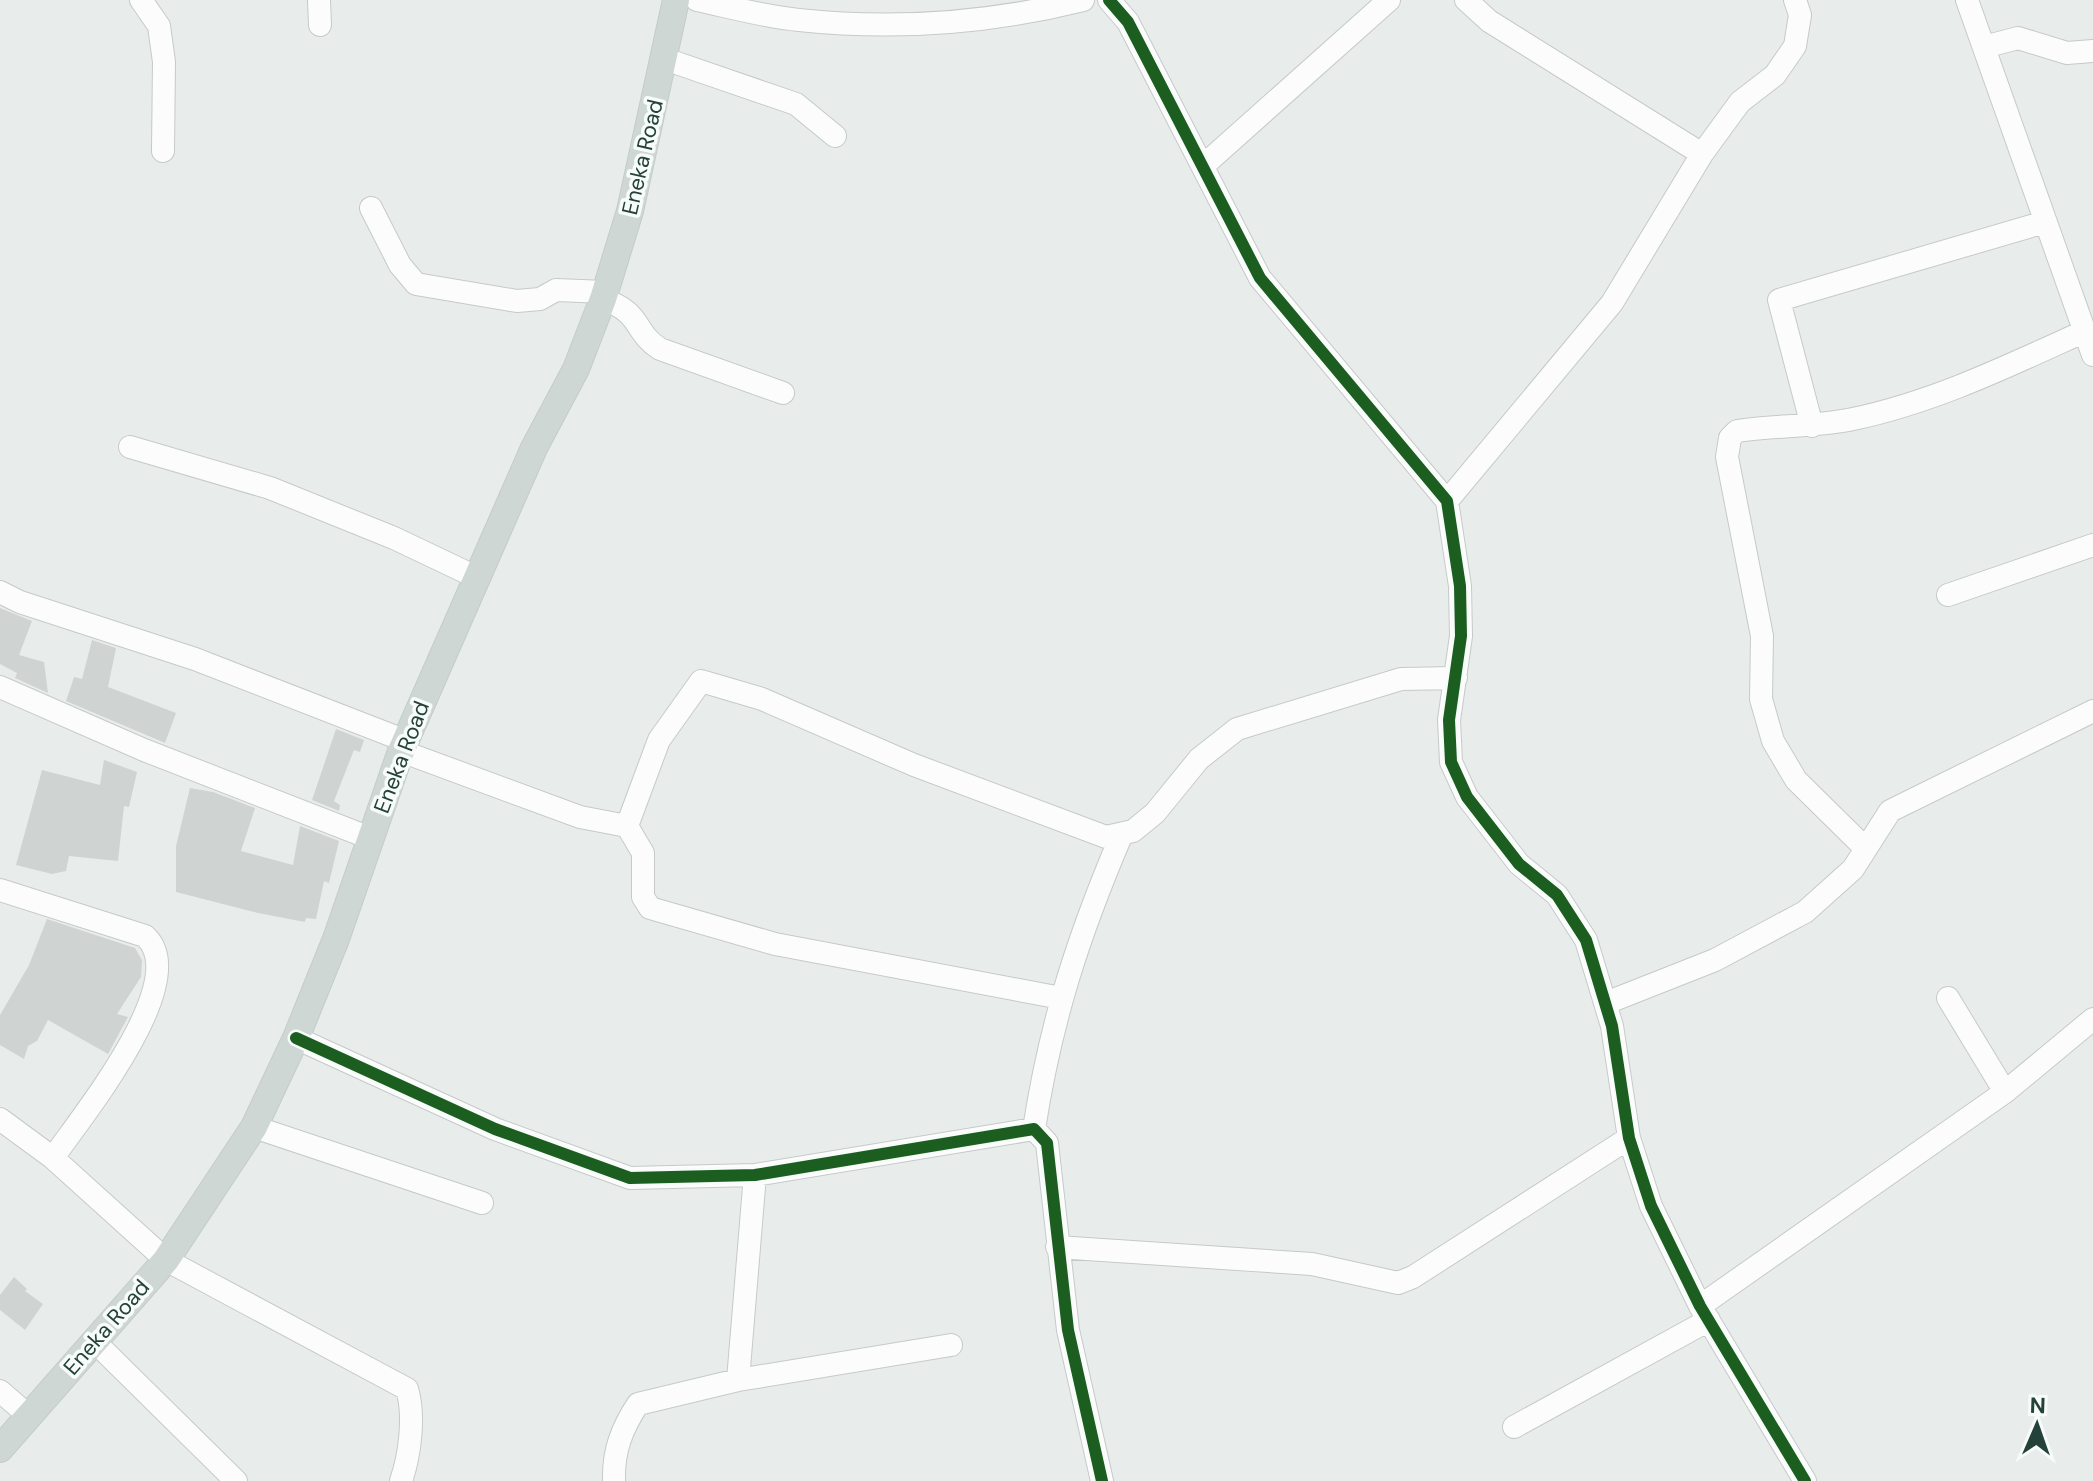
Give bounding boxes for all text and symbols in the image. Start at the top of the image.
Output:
street label: Eneka Road [615,97,670,218]
street label: Eneka Road [367,697,436,817]
street label: Eneka Road [57,1273,156,1381]
north arrow [1997,1385,2077,1465]
text: N [2029,1391,2046,1420]

